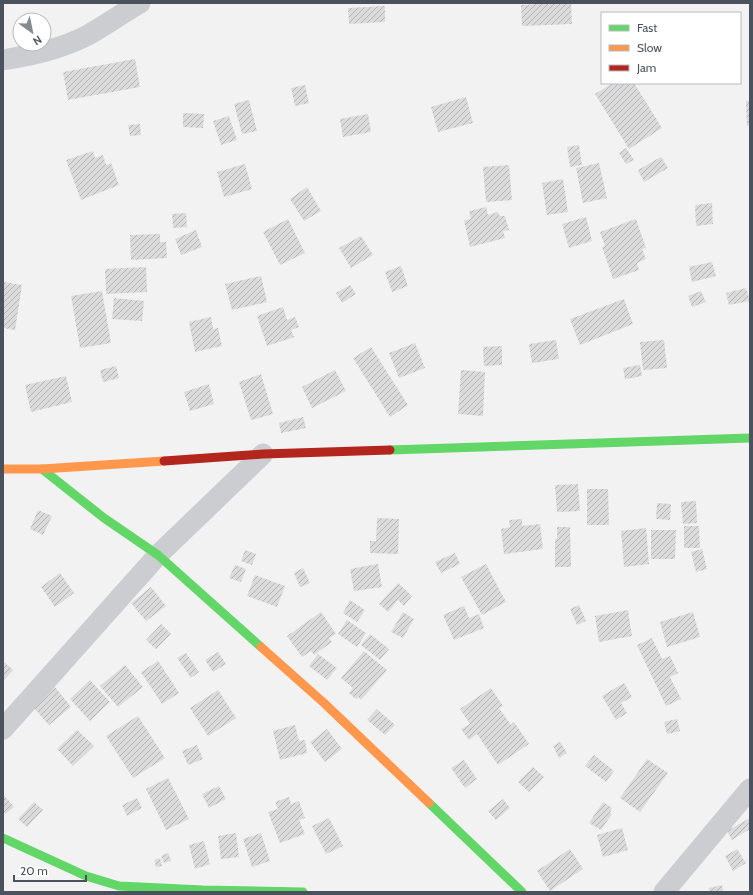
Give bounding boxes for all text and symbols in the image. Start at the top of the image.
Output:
north arrow [12,12,52,52]
legend [601,12,741,84]
text: Fast [637,20,657,35]
text: N [30,32,45,48]
text: Slow [637,40,662,55]
text: Jam [636,60,656,75]
scale bar [14,857,86,883]
text: 20 m [20,863,48,878]

